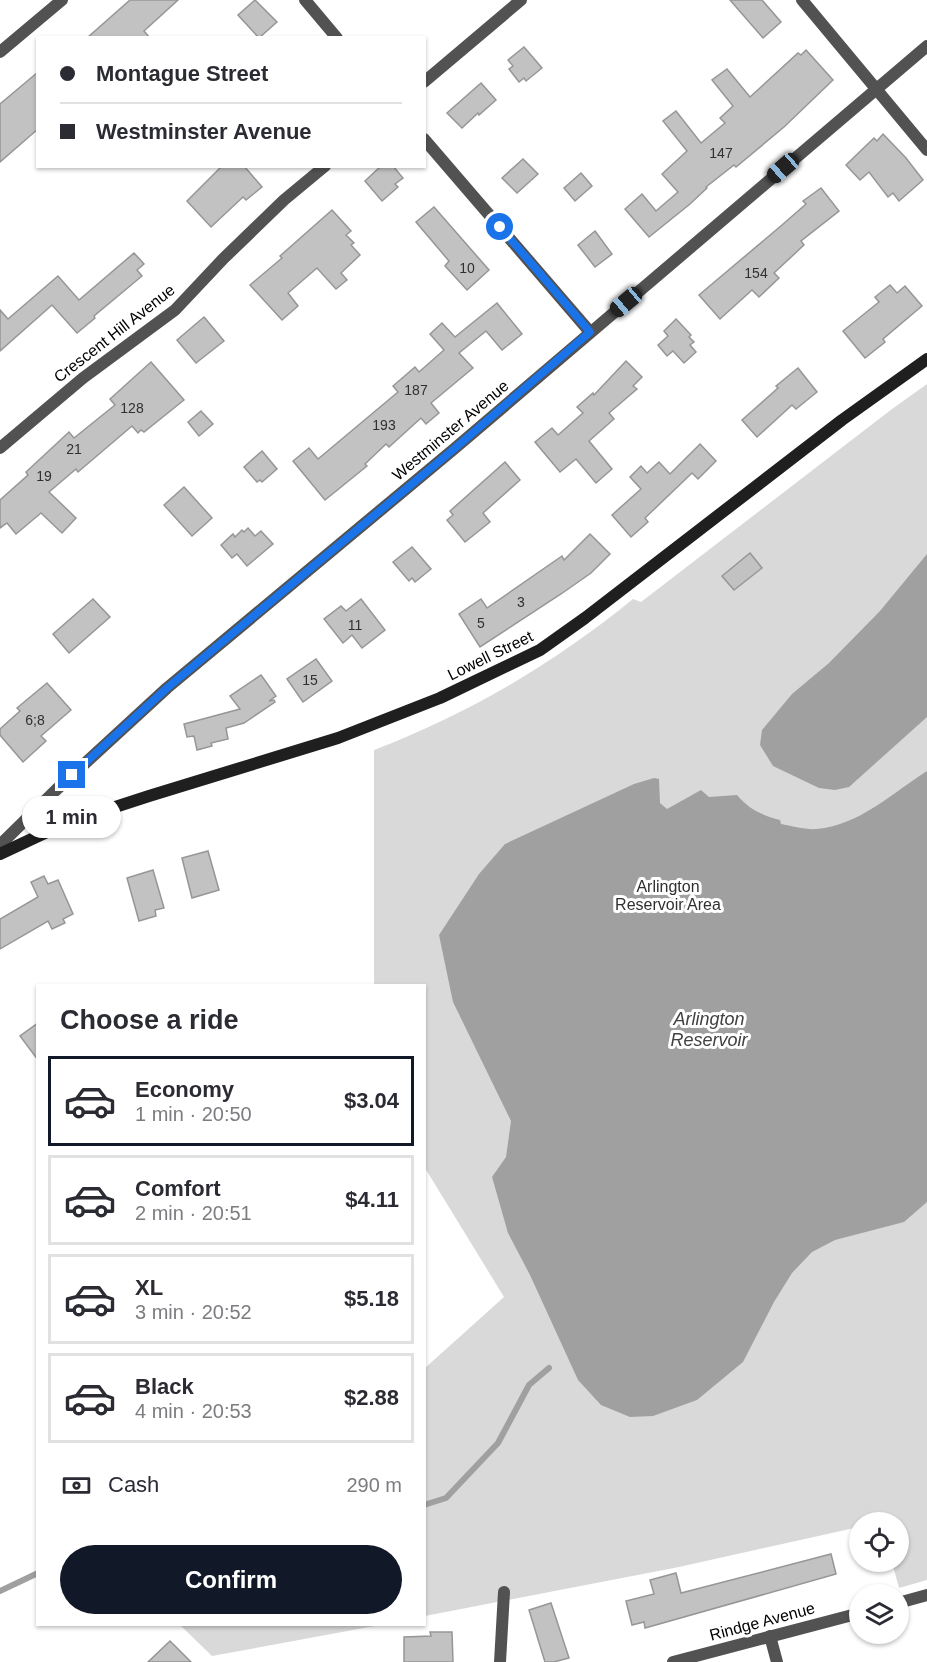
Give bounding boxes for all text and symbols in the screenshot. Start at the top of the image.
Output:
text: Montague Street [96,61,268,86]
text: Westminster Avenue [96,119,312,144]
house number: 147 [709,145,733,161]
car [764,149,802,187]
route start [486,213,513,240]
house number: 10 [459,260,475,276]
house number: 154 [744,265,768,281]
street label: Crescent Hill Avenue [51,281,178,386]
car [606,284,646,320]
street label: Westminster Avenue [389,377,512,484]
house number: 187 [404,382,428,398]
house number: 128 [120,400,144,416]
house number: 193 [372,417,396,433]
house number: 21 [66,441,82,457]
house number: 19 [36,468,52,484]
house number: 3 [517,594,525,610]
house number: 5 [477,615,485,631]
house number: 11 [348,617,362,633]
street label: Lowell Street [445,627,536,683]
house number: 15 [302,672,318,688]
house number: 6;8 [25,712,45,728]
route end [58,761,85,788]
callout: 1 min [22,796,122,838]
text: 1 min [45,806,98,828]
park label: Arlington Reservoir Area [615,878,721,913]
text: Choose a ride [60,1005,239,1035]
water label: Arlington Reservoir [670,1009,749,1050]
icon: car [63,1074,117,1128]
text: Economy [135,1077,234,1102]
text: $3.04 [344,1088,399,1113]
text: 1 min · 20:50 [135,1103,252,1125]
icon: car [63,1173,117,1227]
text: Comfort [135,1176,221,1201]
text: $4.11 [345,1187,399,1212]
text: 2 min · 20:51 [135,1202,252,1224]
icon: car [63,1272,117,1326]
text: XL [135,1275,163,1300]
text: $5.18 [344,1286,399,1311]
text: 3 min · 20:52 [135,1301,252,1323]
icon: car [63,1371,117,1425]
text: Black [135,1374,194,1399]
text: $2.88 [344,1385,399,1410]
text: 4 min · 20:53 [135,1400,252,1422]
icon: cash [60,1469,93,1502]
text: Cash [108,1472,159,1497]
text: 290 m [346,1474,402,1496]
map controls [849,1512,909,1644]
button: locate [849,1512,909,1572]
button: Confirm [60,1545,402,1614]
button: layers [849,1584,909,1644]
street label: Rindge Avenue [708,1599,817,1644]

